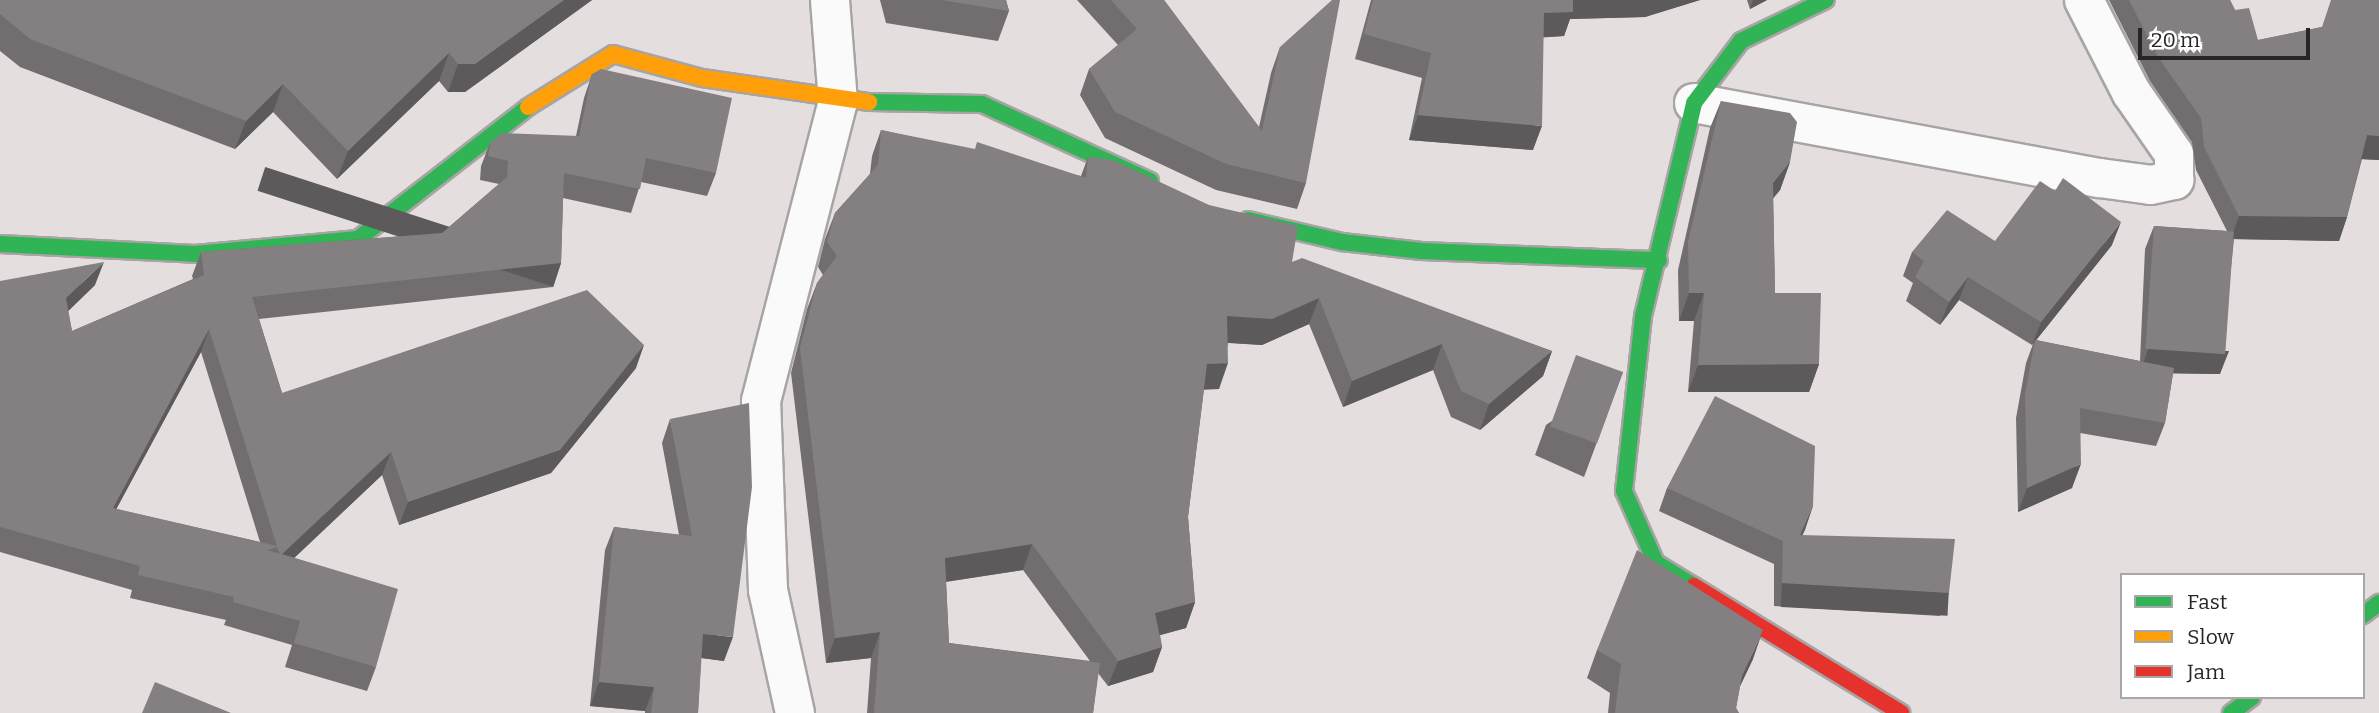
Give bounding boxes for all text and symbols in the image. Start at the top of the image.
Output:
scale bar [2141,14,2312,58]
text: 20 m [2151,27,2200,53]
legend [2120,573,2365,699]
text: Fast [2187,589,2227,615]
text: Slow [2187,624,2234,650]
text: Jam [2187,659,2225,685]

